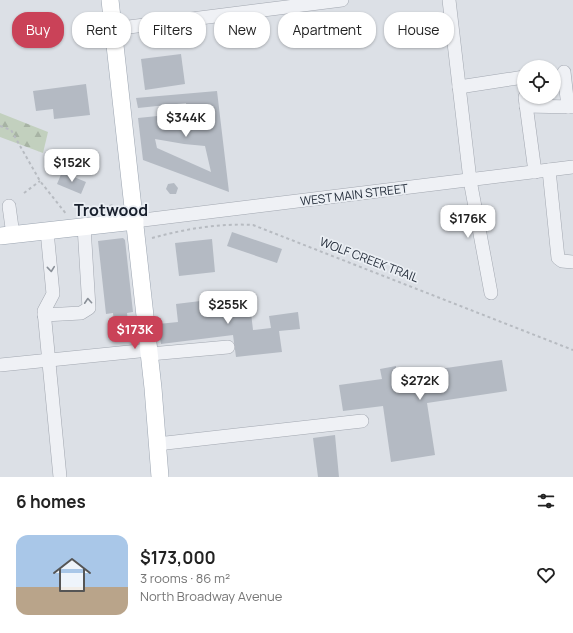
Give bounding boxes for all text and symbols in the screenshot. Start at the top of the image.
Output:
chip: Buy [12,12,64,48]
chip: Rent [72,12,131,48]
chip: Filters [139,12,206,48]
chip: New [214,12,270,48]
chip: Apartment [278,12,376,48]
chip: House [384,12,454,48]
map controls [517,60,561,104]
button: locate [517,60,561,104]
pin: $344K [158,104,214,138]
text: $344K [166,108,206,126]
pin: $152K [44,149,100,183]
text: $152K [53,153,91,171]
street label: WEST MAIN STREET [299,179,410,210]
district label: Trotwood [74,199,148,221]
pin: $176K [440,205,496,239]
text: $176K [449,209,487,227]
street label: WOLF CREEK TRAIL [317,233,421,286]
one-way arrow [46,266,55,272]
pin: $255K [200,291,256,325]
text: $255K [208,295,248,313]
one-way arrow [84,298,93,304]
pin: $173K [107,316,163,350]
text: $173K [117,320,153,338]
pin: $272K [392,367,448,401]
text: $272K [401,371,440,389]
text: 6 homes [16,490,86,513]
icon: filters [535,490,557,512]
text: $173,000 [140,546,216,569]
icon: home [48,551,96,599]
icon: heart [535,564,557,586]
text: 3 rooms · 86 m² [140,569,230,587]
text: North Broadway Avenue [140,587,282,605]

